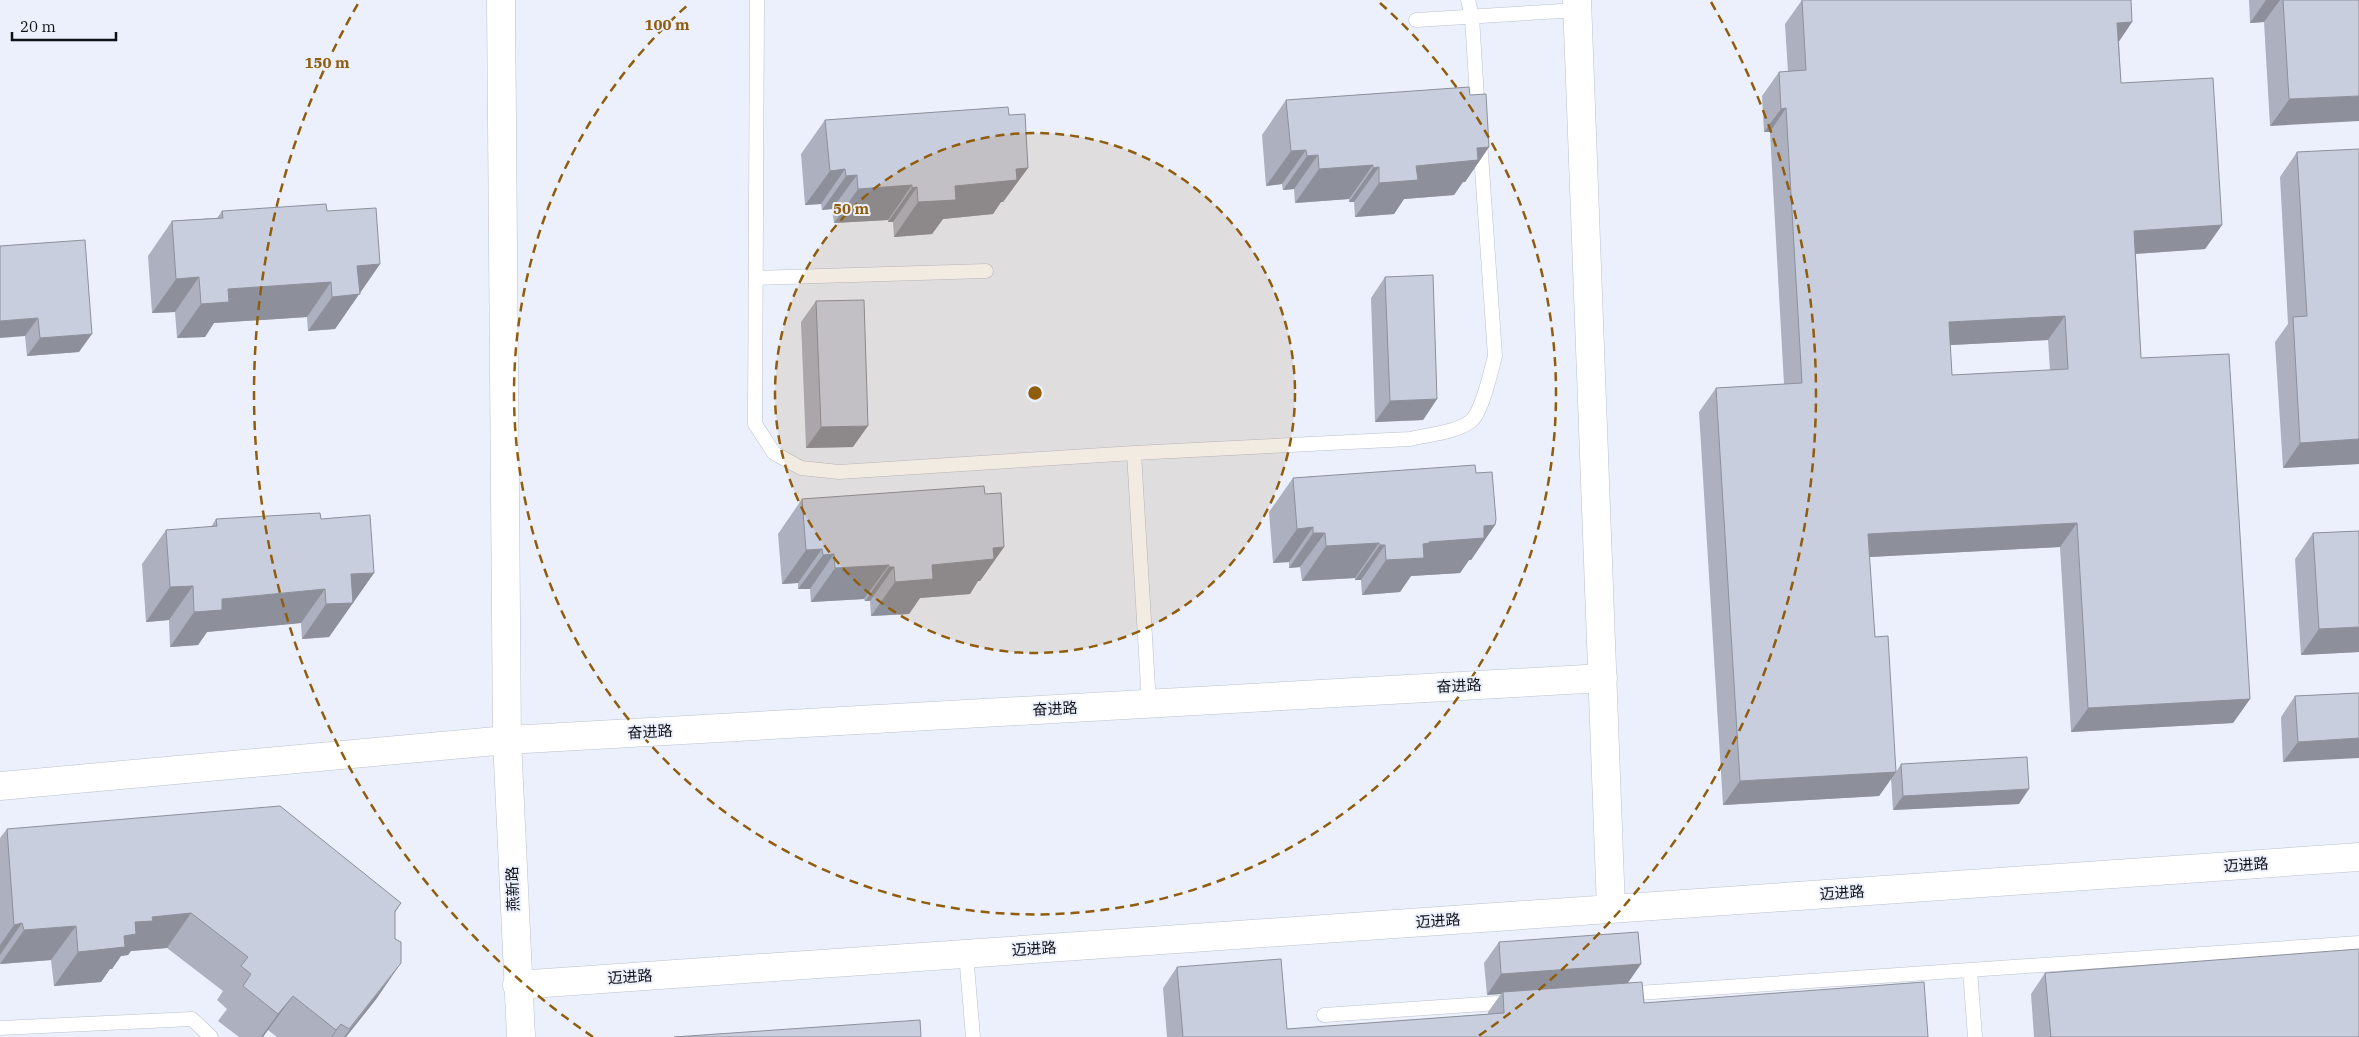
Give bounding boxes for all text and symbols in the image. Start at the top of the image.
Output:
scale bar [12,10,116,42]
text: 100 m [644,15,690,34]
text: 20 m [20,17,56,36]
text: 150 m [304,53,350,72]
text: 50 m [833,199,869,218]
centre of rings [1026,384,1044,402]
street label: 奋进路 [1436,675,1482,696]
street label: 奋进路 [1032,698,1078,719]
street label: 奋进路 [627,721,673,742]
street label: 迈进路 [2223,853,2269,876]
street label: 燕新路 [502,866,523,912]
street label: 迈进路 [1819,881,1865,904]
street label: 迈进路 [1415,909,1461,932]
street label: 迈进路 [1011,937,1057,960]
street label: 迈进路 [607,965,653,988]

